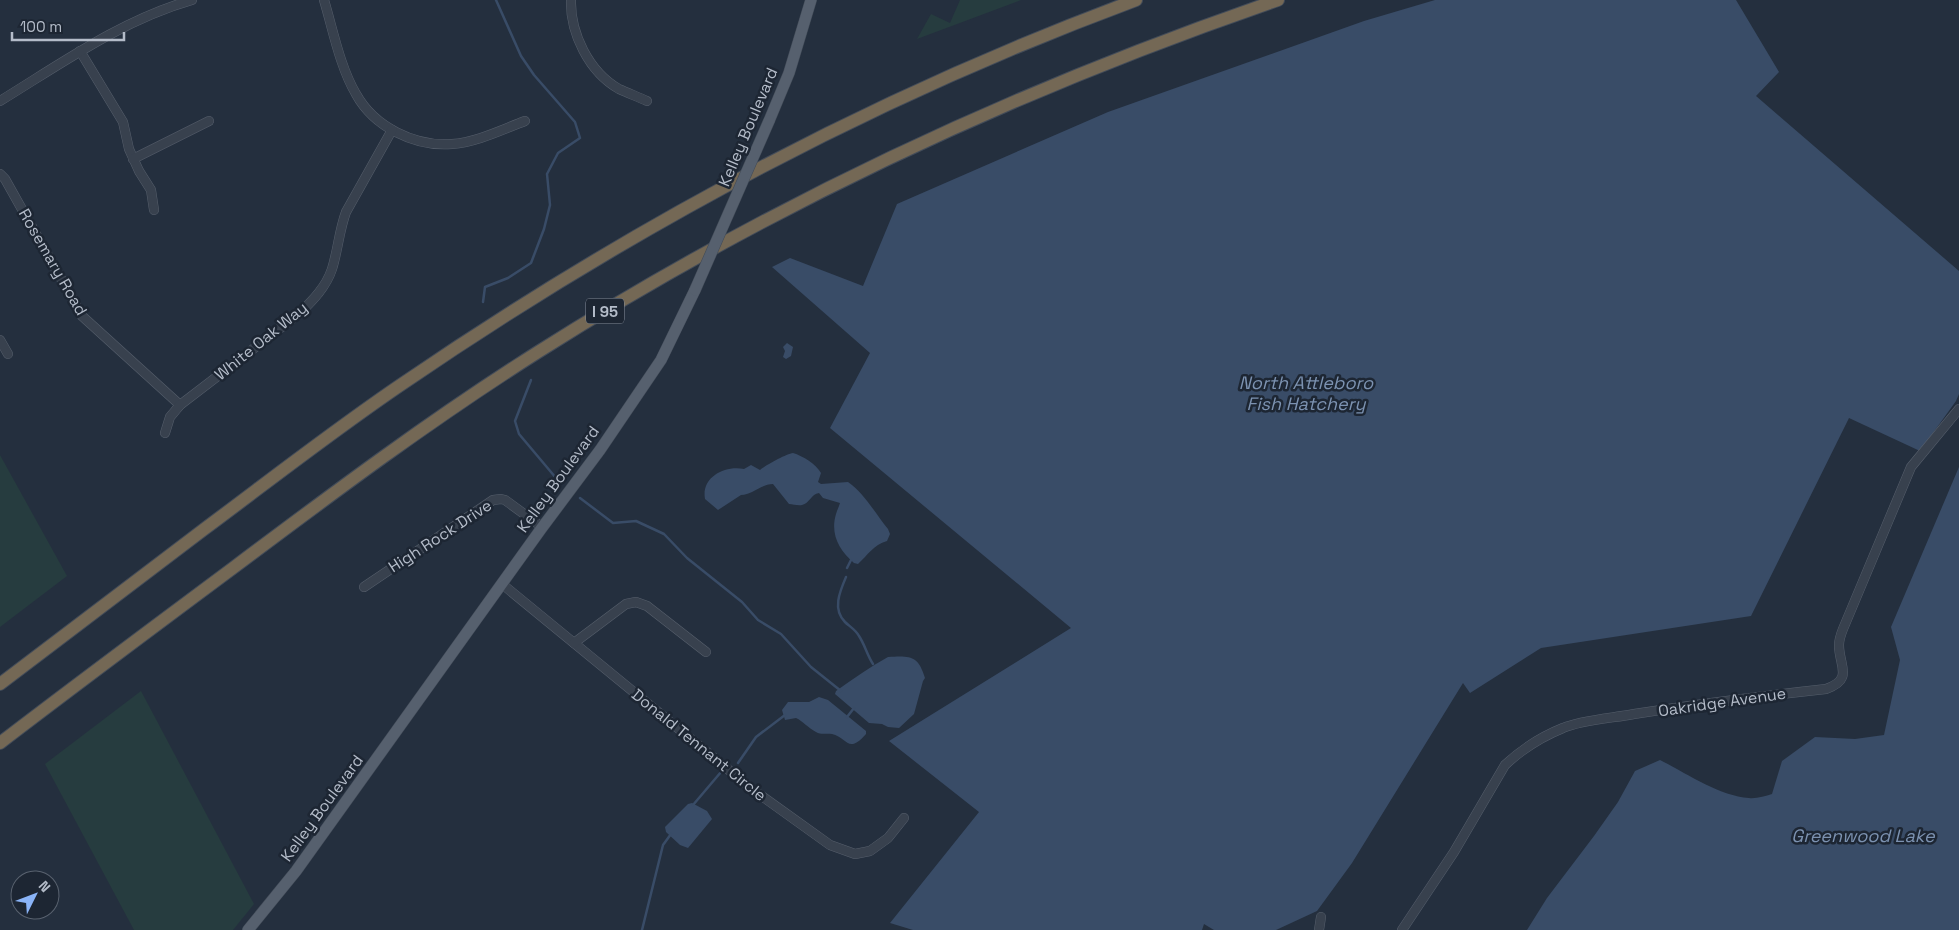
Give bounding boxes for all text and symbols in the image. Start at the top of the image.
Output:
scale bar [12,10,125,42]
text: 100 m [20,17,62,36]
street label: Kelley Boulevard [714,64,782,190]
street label: Rosemary Road [14,205,92,319]
street label: White Oak Way [210,297,312,385]
road number: I 95 [586,298,624,324]
water label: North Attleboro Fish Hatchery [1239,371,1374,415]
street label: Kelley Boulevard [512,421,604,537]
street label: High Rock Drive [384,495,496,577]
street label: Oakridge Avenue [1657,683,1787,721]
street label: Donald Tennant Circle [627,684,771,806]
street label: Kelley Boulevard [276,750,368,866]
water label: Greenwood Lake [1791,824,1936,847]
north arrow [10,870,60,920]
text: N [35,877,54,896]

